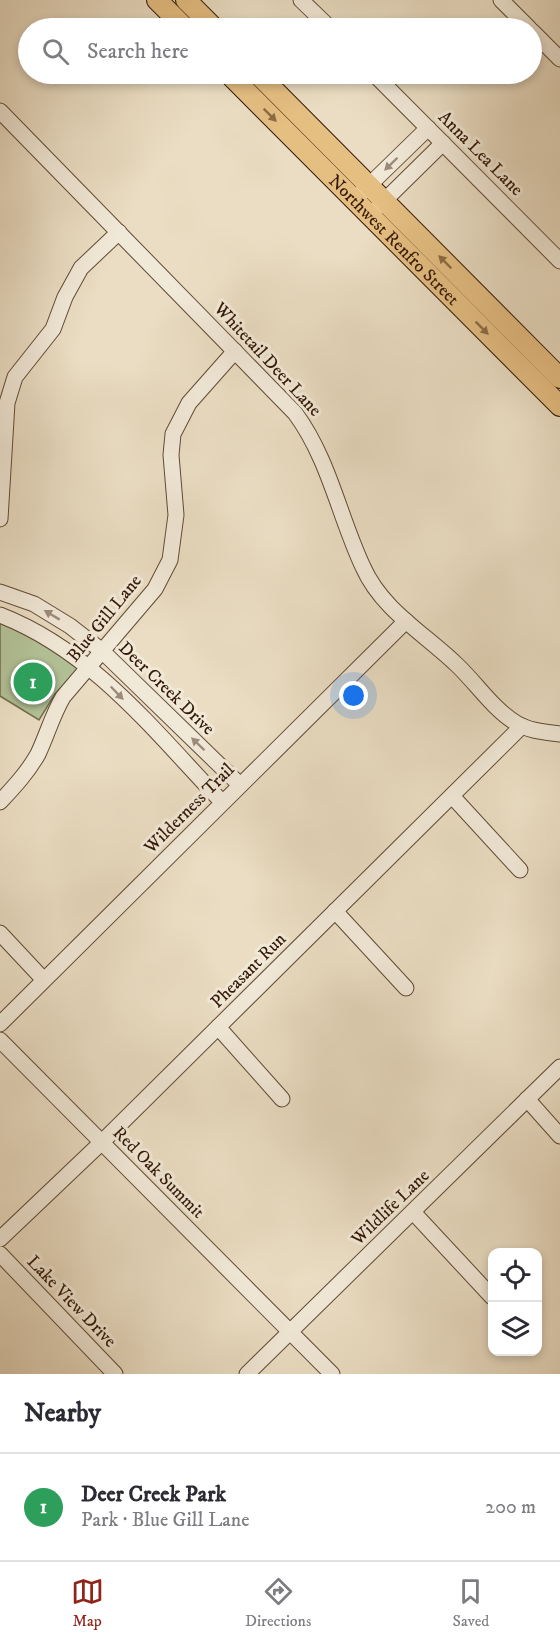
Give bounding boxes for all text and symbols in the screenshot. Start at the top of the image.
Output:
search box [18,18,542,84]
icon: search [39,35,72,68]
text: Search here [87,38,189,65]
street label: Anna Lea Lane [433,107,527,201]
one-way arrow [263,108,277,122]
one-way arrow [384,156,398,170]
street label: Northwest Renfro Street [324,170,464,311]
one-way arrow [438,255,452,269]
street label: Whitetail Deer Lane [208,297,326,421]
one-way arrow [474,320,488,334]
street label: Blue Gill Lane [63,571,147,667]
one-way arrow [43,610,60,620]
street label: Deer Creek Drive [114,637,219,740]
pin: 1 [14,660,52,704]
your location [339,681,368,710]
one-way arrow [109,686,123,700]
one-way arrow [191,738,205,752]
street label: Wilderness Trail [139,759,240,859]
street label: Pheasant Run [206,928,291,1013]
street label: Red Oak Summit [108,1122,209,1223]
street label: Wildlife Lane [346,1165,434,1251]
map controls [488,1248,542,1356]
button: locate [488,1248,542,1302]
street label: Lake View Drive [22,1251,121,1352]
button: layers [488,1302,542,1356]
text: Nearby [24,1397,101,1430]
text: Deer Creek Park [81,1481,226,1508]
text: 1 [40,1495,47,1520]
text: 200 m [485,1495,536,1520]
text: Park · Blue Gill Lane [81,1508,250,1533]
tab: Map [71,1575,104,1631]
tab: Directions [245,1575,311,1631]
tab: Saved [453,1575,489,1631]

